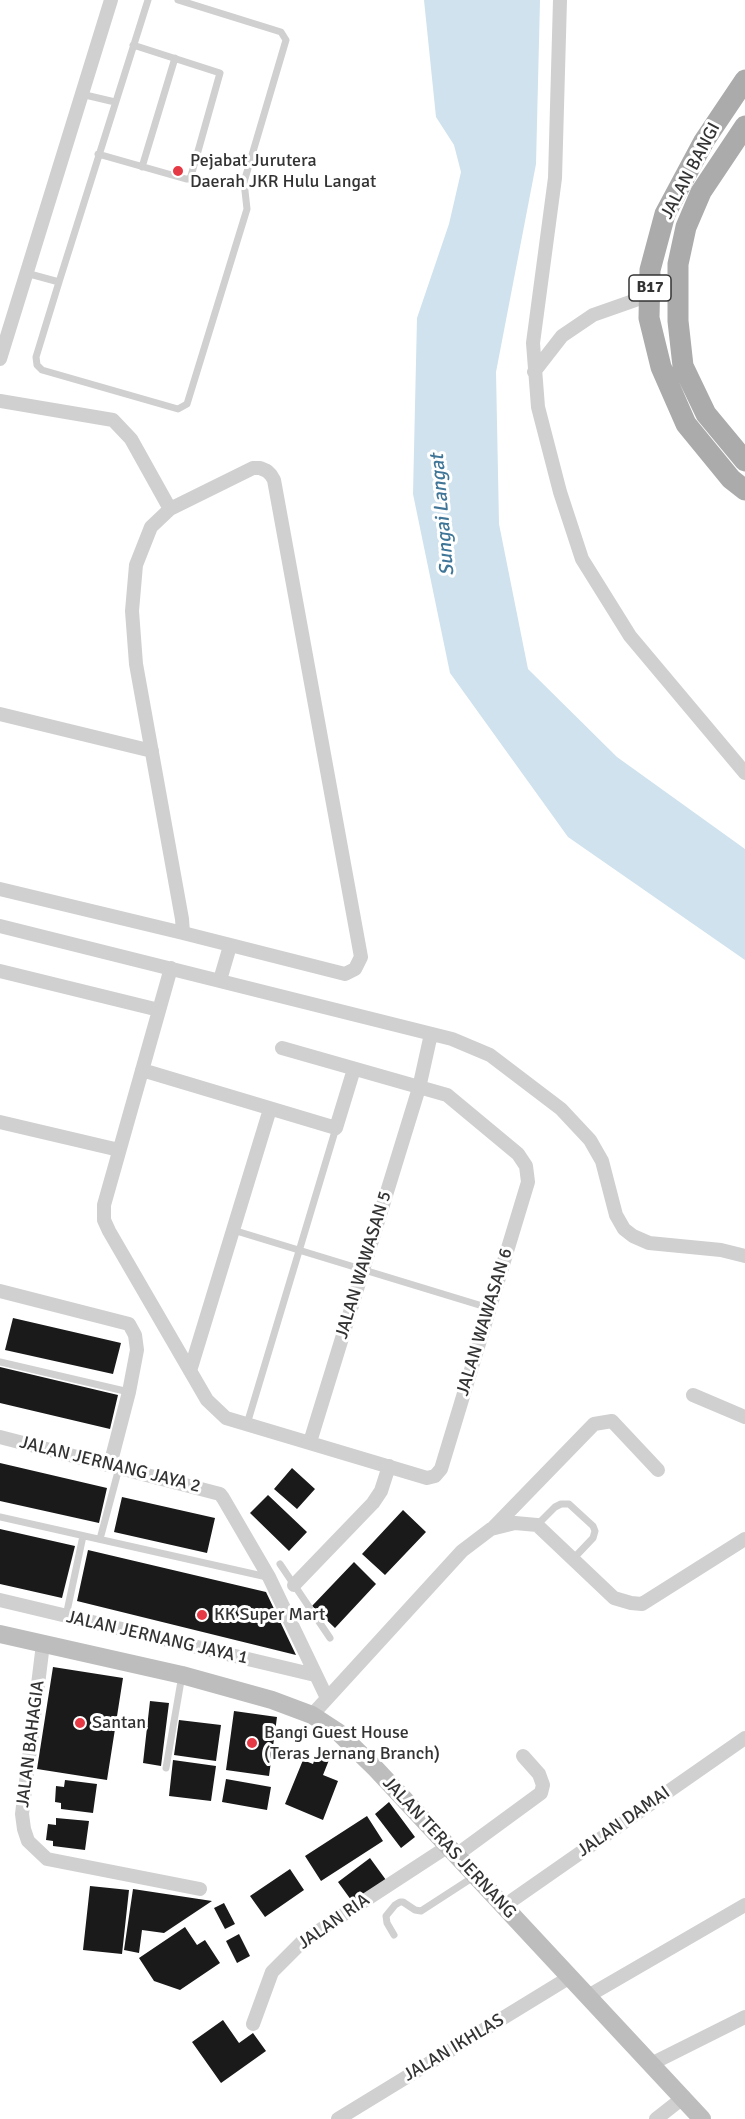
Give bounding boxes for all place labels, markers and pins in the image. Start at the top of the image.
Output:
place label: Pejabat Jurutera Daerah JKR Hulu Langat [190,150,376,192]
marker: Pejabat Jurutera Daerah JKR Hulu Langat [171,164,185,178]
place label: KK Super Mart [214,1604,325,1626]
marker: KK Super Mart [195,1608,209,1622]
place label: Santan [92,1712,146,1734]
marker: Santan [73,1716,87,1730]
place label: Bangi Guest House (Teras Jernang Branch) [264,1722,440,1764]
marker: Bangi Guest House (Teras Jernang Branch) [245,1736,259,1750]

